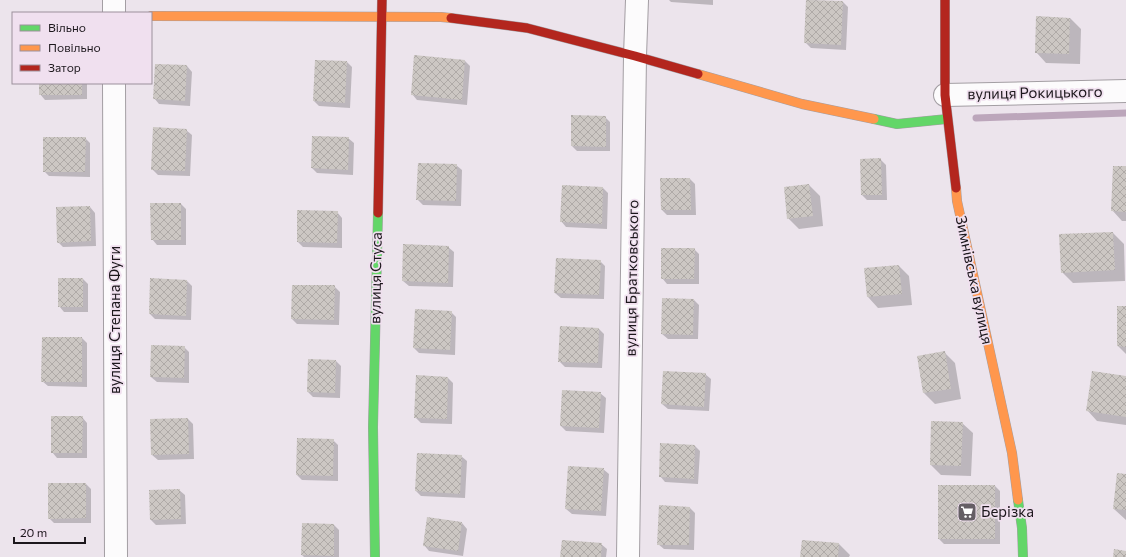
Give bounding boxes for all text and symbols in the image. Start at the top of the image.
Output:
legend [12,12,152,84]
text: Вільно [48,20,86,34]
text: Повільно [48,40,101,54]
text: Затор [48,60,81,74]
street label: вулиця Рокицького [967,82,1103,102]
street label: вулиця Братковського [621,199,641,356]
street label: Зимнівська вулиця [953,214,997,346]
street label: вулиця Стуса [365,232,385,324]
street label: вулиця Степана Фуги [105,246,123,394]
supermarket icon: Берізка [956,501,978,523]
place label: Берізка [981,502,1034,520]
scale bar [14,519,85,545]
text: 20 m [20,525,47,539]

